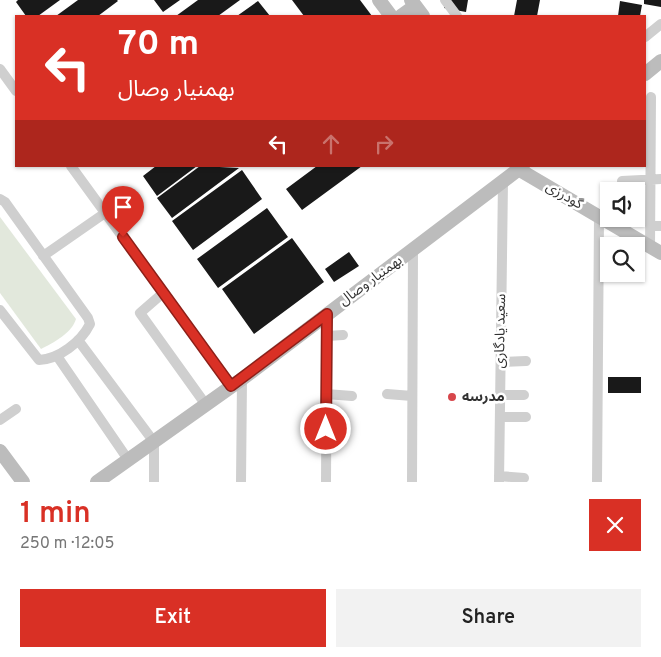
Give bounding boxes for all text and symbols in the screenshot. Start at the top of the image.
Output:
text: 70 m [118,23,199,67]
icon: left [35,35,100,100]
text: بهمنیار وصال [118,77,235,104]
icon: left [264,130,292,158]
icon: ahead [317,130,345,158]
icon: right [370,130,398,158]
street label: گودرزی [542,179,586,213]
map controls [600,182,645,282]
button: sound [600,182,645,227]
pin [102,186,144,237]
icon: arrive [109,193,137,221]
button: search [600,237,645,282]
street label: بهمنیار وصال [336,252,406,310]
street label: سعید یادگاری [492,293,510,369]
place label: مدرسه [462,389,505,406]
marker: مدرسه [446,391,458,403]
position arrow [299,402,351,454]
text: 1 min [20,496,91,533]
button: close [589,499,641,551]
text: 250 m · 12:05 [20,534,114,554]
button: Exit [20,589,326,647]
button: Share [336,589,641,647]

